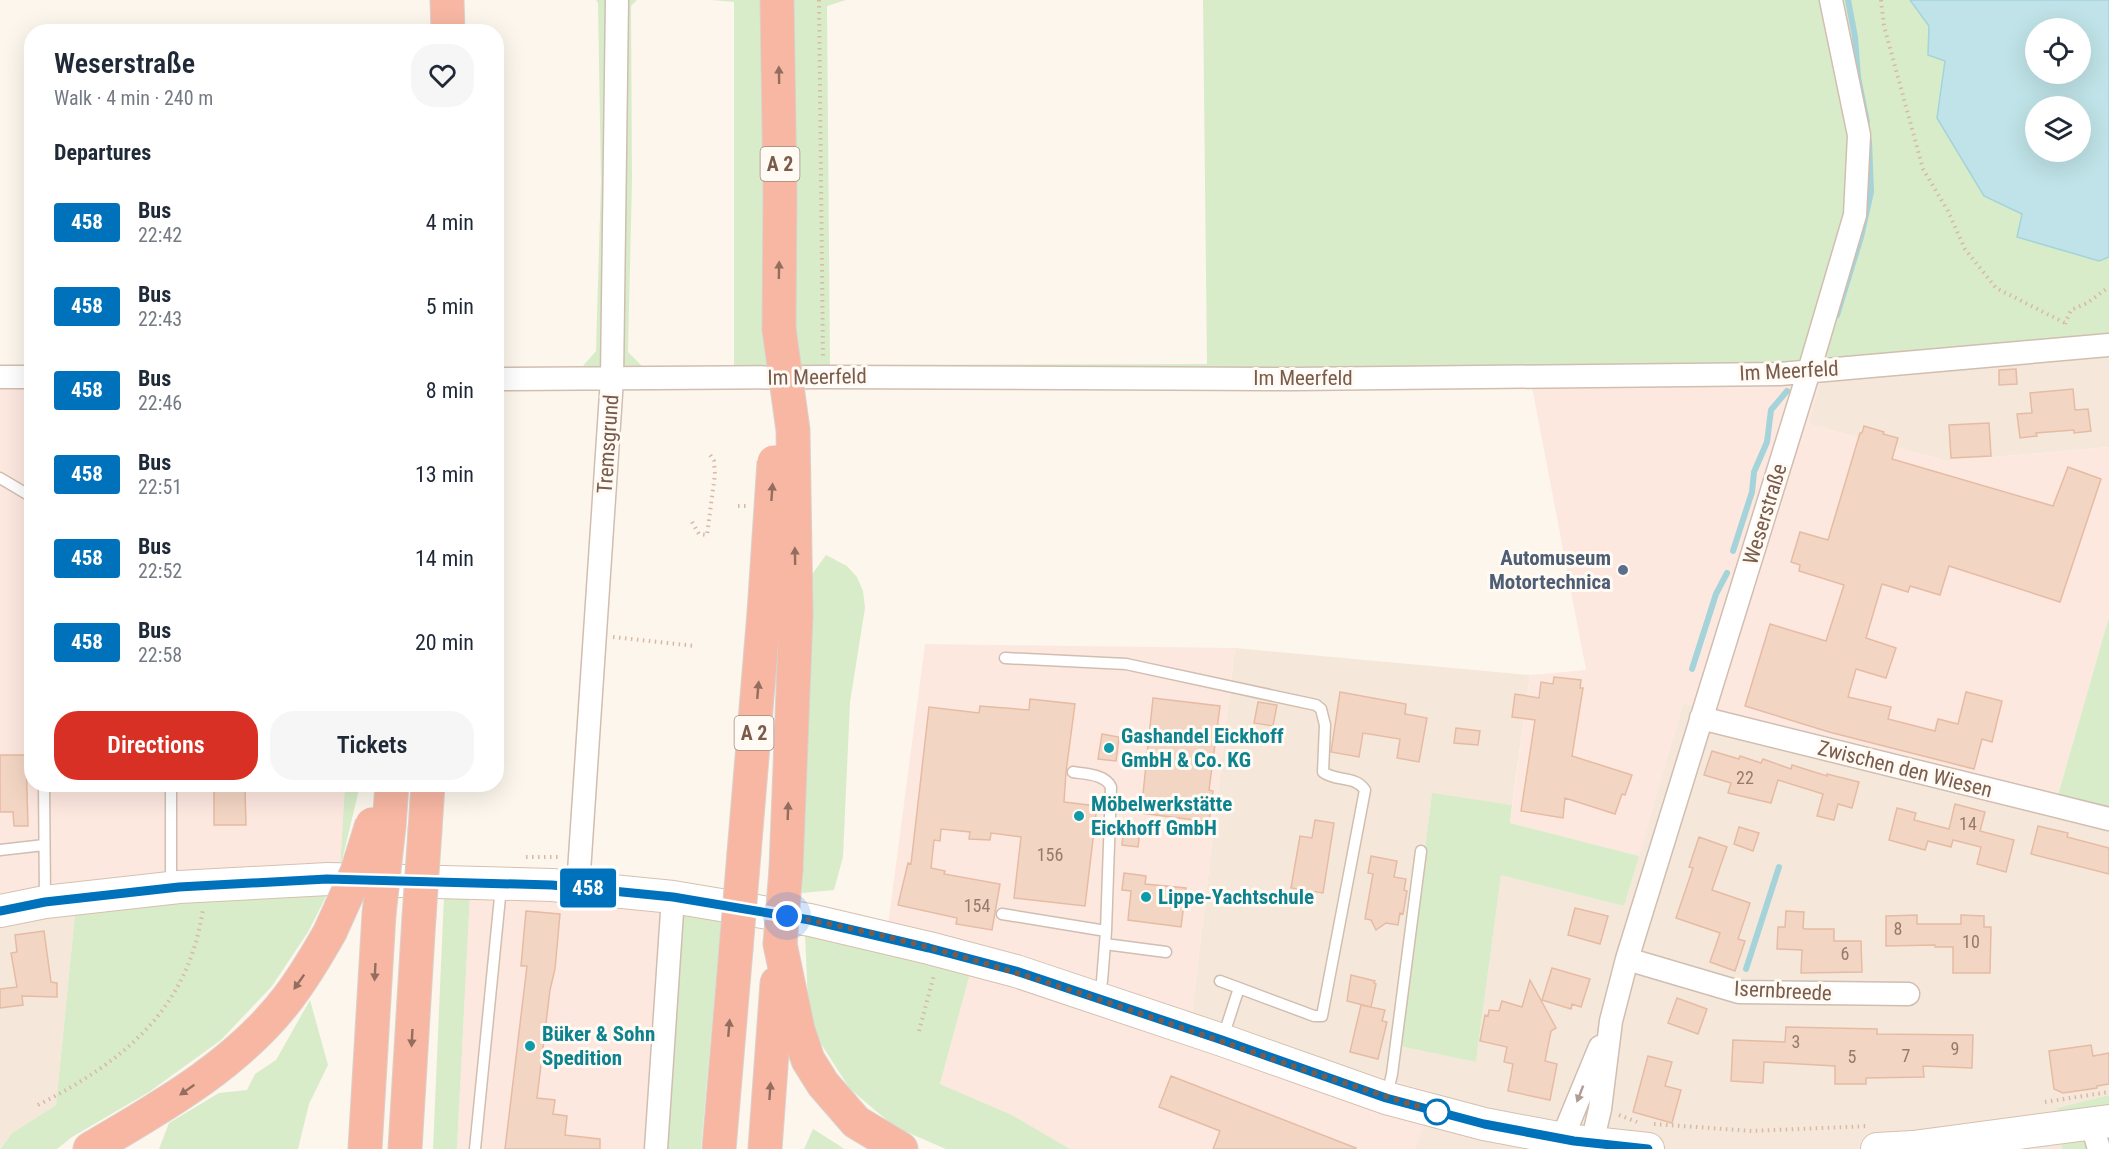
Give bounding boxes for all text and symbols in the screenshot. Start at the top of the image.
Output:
map controls [2025,18,2091,162]
button: locate [2025,18,2091,84]
button: heart [411,44,474,107]
text: Weserstraße [54,47,195,80]
one-way arrow [774,66,784,85]
text: Walk · 4 min · 240 m [54,86,213,110]
button: layers [2025,96,2091,162]
text: Departures [54,140,151,165]
road number: A 2 [760,147,800,181]
text: Bus [138,198,171,223]
text: 458 [71,210,103,234]
text: 4 min [426,210,474,235]
text: 22:42 [138,223,182,247]
one-way arrow [774,261,784,280]
text: Bus [138,282,171,307]
text: 458 [71,294,103,318]
text: 5 min [426,294,474,319]
text: 22:43 [138,307,182,331]
street label: Im Meerfeld [1739,356,1839,386]
street label: Im Meerfeld [767,364,867,390]
text: Bus [138,366,171,391]
street label: Im Meerfeld [1253,366,1353,390]
text: 458 [71,378,103,402]
text: 8 min [426,378,474,403]
text: 22:46 [138,391,182,415]
street label: Tremsgrund [593,394,623,494]
text: Bus [138,450,171,475]
street label: Weserstraße [1738,461,1792,567]
text: 458 [71,462,103,486]
text: 13 min [415,462,474,487]
text: 22:51 [138,475,182,499]
one-way arrow [767,483,777,502]
text: Bus [138,534,171,559]
text: 458 [71,546,103,570]
text: 14 min [415,546,474,571]
place label: Automuseum Motortechnica [1489,546,1611,594]
one-way arrow [790,547,800,566]
text: 22:52 [138,559,182,583]
marker: Automuseum Motortechnica [1616,563,1630,577]
text: Bus [138,618,171,643]
text: 458 [71,630,103,654]
text: 20 min [415,630,474,655]
text: 22:58 [138,643,182,667]
one-way arrow [753,681,762,700]
button: Directions [54,711,258,780]
button: Tickets [270,711,474,780]
road number: A 2 [734,716,774,750]
place label: Gashandel Eickhoff GmbH & Co. KG [1121,724,1284,772]
street label: Zwischen den Wiesen [1815,736,1995,802]
marker: Gashandel Eickhoff GmbH & Co. KG [1102,741,1116,755]
house number: 22 [1736,767,1754,788]
place label: Möbelwerkstätte Eickhoff GmbH [1091,792,1232,840]
one-way arrow [783,801,793,820]
marker: Möbelwerkstätte Eickhoff GmbH [1072,809,1086,823]
house number: 14 [1959,813,1977,834]
house number: 156 [1037,844,1063,865]
line badge: 458 [554,868,622,908]
text: 458 [572,876,604,900]
place label: Lippe-Yachtschule [1158,885,1314,909]
marker: Lippe-Yachtschule [1139,890,1153,904]
house number: 154 [964,895,990,916]
your location [772,901,802,931]
house number: 8 [1894,918,1902,939]
house number: 10 [1962,931,1980,952]
house number: 6 [1841,943,1849,964]
one-way arrow [371,963,380,982]
one-way arrow [294,974,305,990]
street label: Isernbreede [1734,976,1833,1006]
one-way arrow [724,1018,734,1037]
place label: Büker & Sohn Spedition [542,1022,655,1070]
one-way arrow [407,1028,417,1047]
house number: 3 [1792,1031,1800,1052]
house number: 9 [1951,1038,1959,1059]
marker: Büker & Sohn Spedition [523,1039,537,1053]
house number: 7 [1902,1045,1911,1066]
house number: 5 [1848,1046,1857,1067]
one-way arrow [765,1081,774,1100]
one-way arrow [180,1084,196,1096]
one-way arrow [1575,1086,1585,1104]
unlabelled marker [1424,1099,1450,1125]

